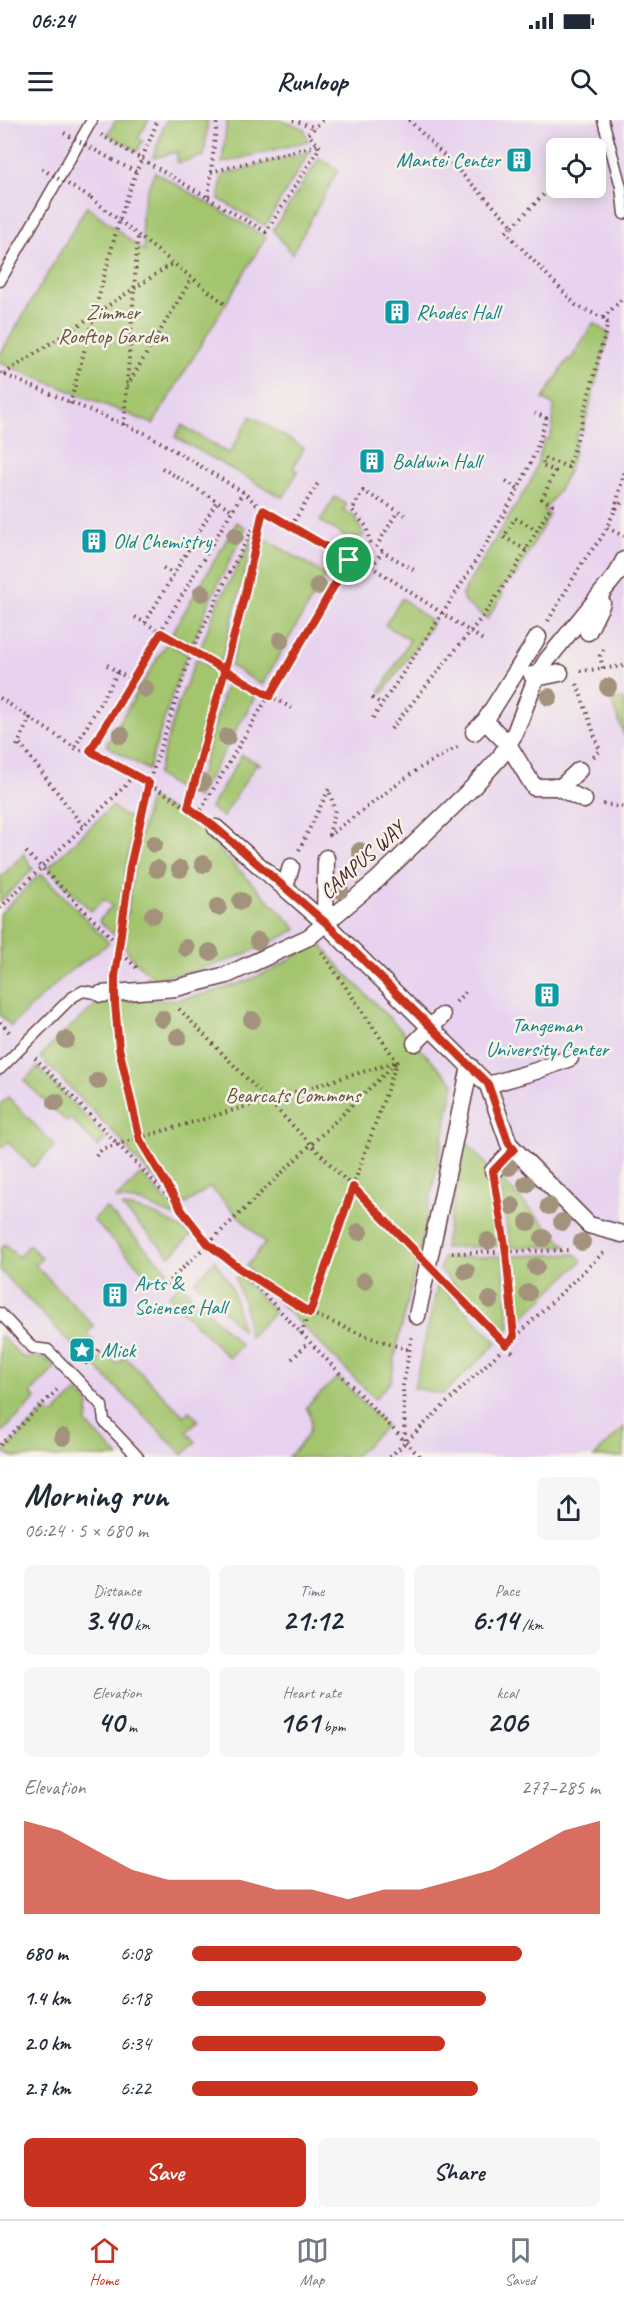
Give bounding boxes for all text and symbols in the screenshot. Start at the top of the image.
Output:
text: 06:24 [30,7,74,35]
text: Runloop [277,64,347,98]
icon: menu [24,65,57,98]
icon: search [567,65,600,98]
map controls [546,138,606,198]
button: locate [546,138,606,198]
building icon: Mantei Center [504,145,534,175]
place label: Mantei Center [396,147,501,173]
building icon: Rhodes Hall [382,297,412,327]
park label: Zimmer Rooftop Garden [58,299,169,349]
place label: Rhodes Hall [416,299,503,325]
building icon: Baldwin Hall [357,446,387,476]
place label: Baldwin Hall [392,448,484,474]
building icon: Old Chemistry [79,526,109,556]
place label: Old Chemistry [113,528,213,554]
pin [323,534,374,585]
icon: arrive [332,543,365,576]
street label: CAMPUS WAY [314,813,412,905]
building icon: Tangeman University Center [532,980,562,1010]
place label: Tangeman University Center [486,1012,610,1062]
park label: Bearcats Commons [226,1082,362,1108]
place label: Arts & Sciences Hall [134,1270,230,1320]
building icon: Arts & Sciences Hall [100,1280,130,1310]
place icon: Mick [67,1335,97,1365]
place label: Mick [101,1337,137,1363]
text: Morning run [24,1474,168,1516]
button: share [537,1477,600,1540]
text: 06:24 · 5 × 680 m [24,1518,148,1543]
text: Distance [93,1581,141,1601]
text: Time [300,1581,324,1601]
text: Pace [495,1581,519,1601]
text: 3.40 [84,1601,130,1639]
text: 21:12 [282,1601,342,1639]
text: 6:14 [471,1601,518,1639]
text: km [130,1615,150,1635]
text: /km [518,1615,543,1635]
text: Elevation [92,1683,142,1703]
text: Heart rate [283,1683,341,1703]
text: kcal [496,1683,518,1703]
text: 40 [97,1703,124,1741]
text: 161 [279,1703,320,1741]
text: 206 [486,1703,528,1741]
text: m [124,1717,137,1737]
text: bpm [320,1717,345,1737]
text: Elevation [24,1775,86,1800]
text: 277–285 m [521,1775,600,1800]
text: 680 m [24,1941,68,1966]
text: 6:08 [120,1941,151,1966]
text: 1.4 km [24,1986,71,2011]
text: 6:18 [120,1986,151,2011]
text: 2.0 km [24,2031,71,2056]
text: 6:34 [120,2031,151,2056]
text: 2.7 km [24,2076,70,2101]
text: 6:22 [120,2076,151,2101]
button: Save [24,2138,306,2207]
button: Share [318,2138,600,2207]
tab: Home [88,2234,121,2290]
tab: Map [296,2234,329,2290]
tab: Saved [504,2234,537,2290]

